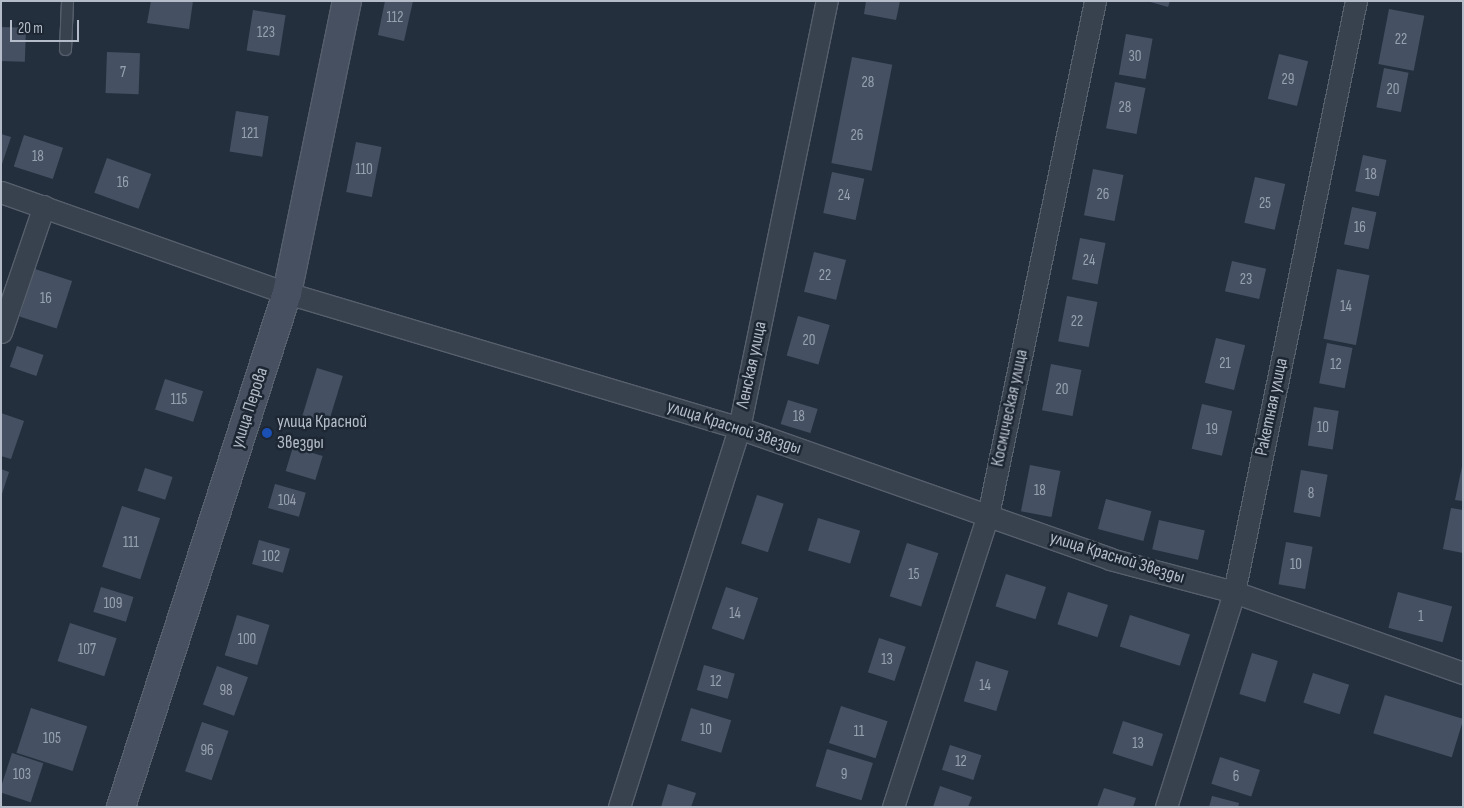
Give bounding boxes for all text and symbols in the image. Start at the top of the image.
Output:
house number: 112 [387,9,403,27]
scale bar [12,10,81,42]
text: 20 m [18,19,43,38]
house number: 123 [257,24,275,42]
house number: 22 [1395,31,1407,49]
house number: 30 [1129,48,1141,66]
house number: 7 [120,64,126,82]
house number: 29 [1282,71,1294,89]
house number: 28 [862,74,874,92]
house number: 20 [1387,81,1399,99]
house number: 28 [1119,99,1131,117]
house number: 121 [242,125,258,143]
house number: 26 [851,127,863,145]
house number: 18 [32,148,44,166]
house number: 110 [355,161,373,179]
house number: 18 [1365,166,1377,184]
house number: 16 [117,174,129,192]
house number: 26 [1097,186,1109,204]
house number: 24 [838,187,850,205]
house number: 25 [1259,195,1271,213]
house number: 16 [1354,219,1366,237]
house number: 24 [1083,252,1095,270]
house number: 22 [819,267,831,285]
house number: 23 [1240,271,1252,289]
house number: 16 [40,290,52,308]
house number: 14 [1340,298,1352,316]
house number: 22 [1071,313,1083,331]
street label: Ленская улица [732,319,772,411]
house number: 20 [803,332,815,350]
street label: Космическая улица [987,347,1033,469]
house number: 21 [1219,355,1231,373]
street label: Ракетная улица [1251,356,1293,458]
house number: 12 [1330,356,1342,374]
street label: улица Перова [227,365,273,451]
house number: 20 [1056,381,1068,399]
house number: 115 [171,391,187,409]
street label: улица Красной Звезды [664,396,804,460]
house number: 18 [793,408,805,426]
place label: улица Красной Звезды [277,412,367,454]
house number: 10 [1317,419,1329,437]
house number: 19 [1206,421,1218,439]
marker: улица Красной Звезды [261,427,273,439]
house number: 18 [1034,482,1046,500]
house number: 8 [1308,485,1314,503]
house number: 104 [278,492,296,510]
street label: улица Красной Звезды [1047,527,1187,589]
house number: 111 [123,534,139,552]
house number: 102 [262,548,280,566]
house number: 10 [1290,556,1302,574]
house number: 15 [908,566,920,584]
house number: 109 [104,595,122,613]
house number: 14 [729,605,741,623]
house number: 1 [1418,608,1424,626]
house number: 100 [238,631,256,649]
house number: 107 [78,641,96,659]
house number: 13 [881,651,893,669]
house number: 12 [710,673,722,691]
house number: 14 [979,677,991,695]
house number: 98 [219,682,233,700]
house number: 10 [700,721,712,739]
house number: 11 [854,723,864,741]
house number: 105 [43,730,61,748]
house number: 13 [1132,735,1144,753]
house number: 96 [200,742,214,760]
house number: 12 [955,753,967,771]
house number: 103 [13,766,31,784]
house number: 9 [841,766,847,784]
house number: 6 [1233,768,1239,786]

